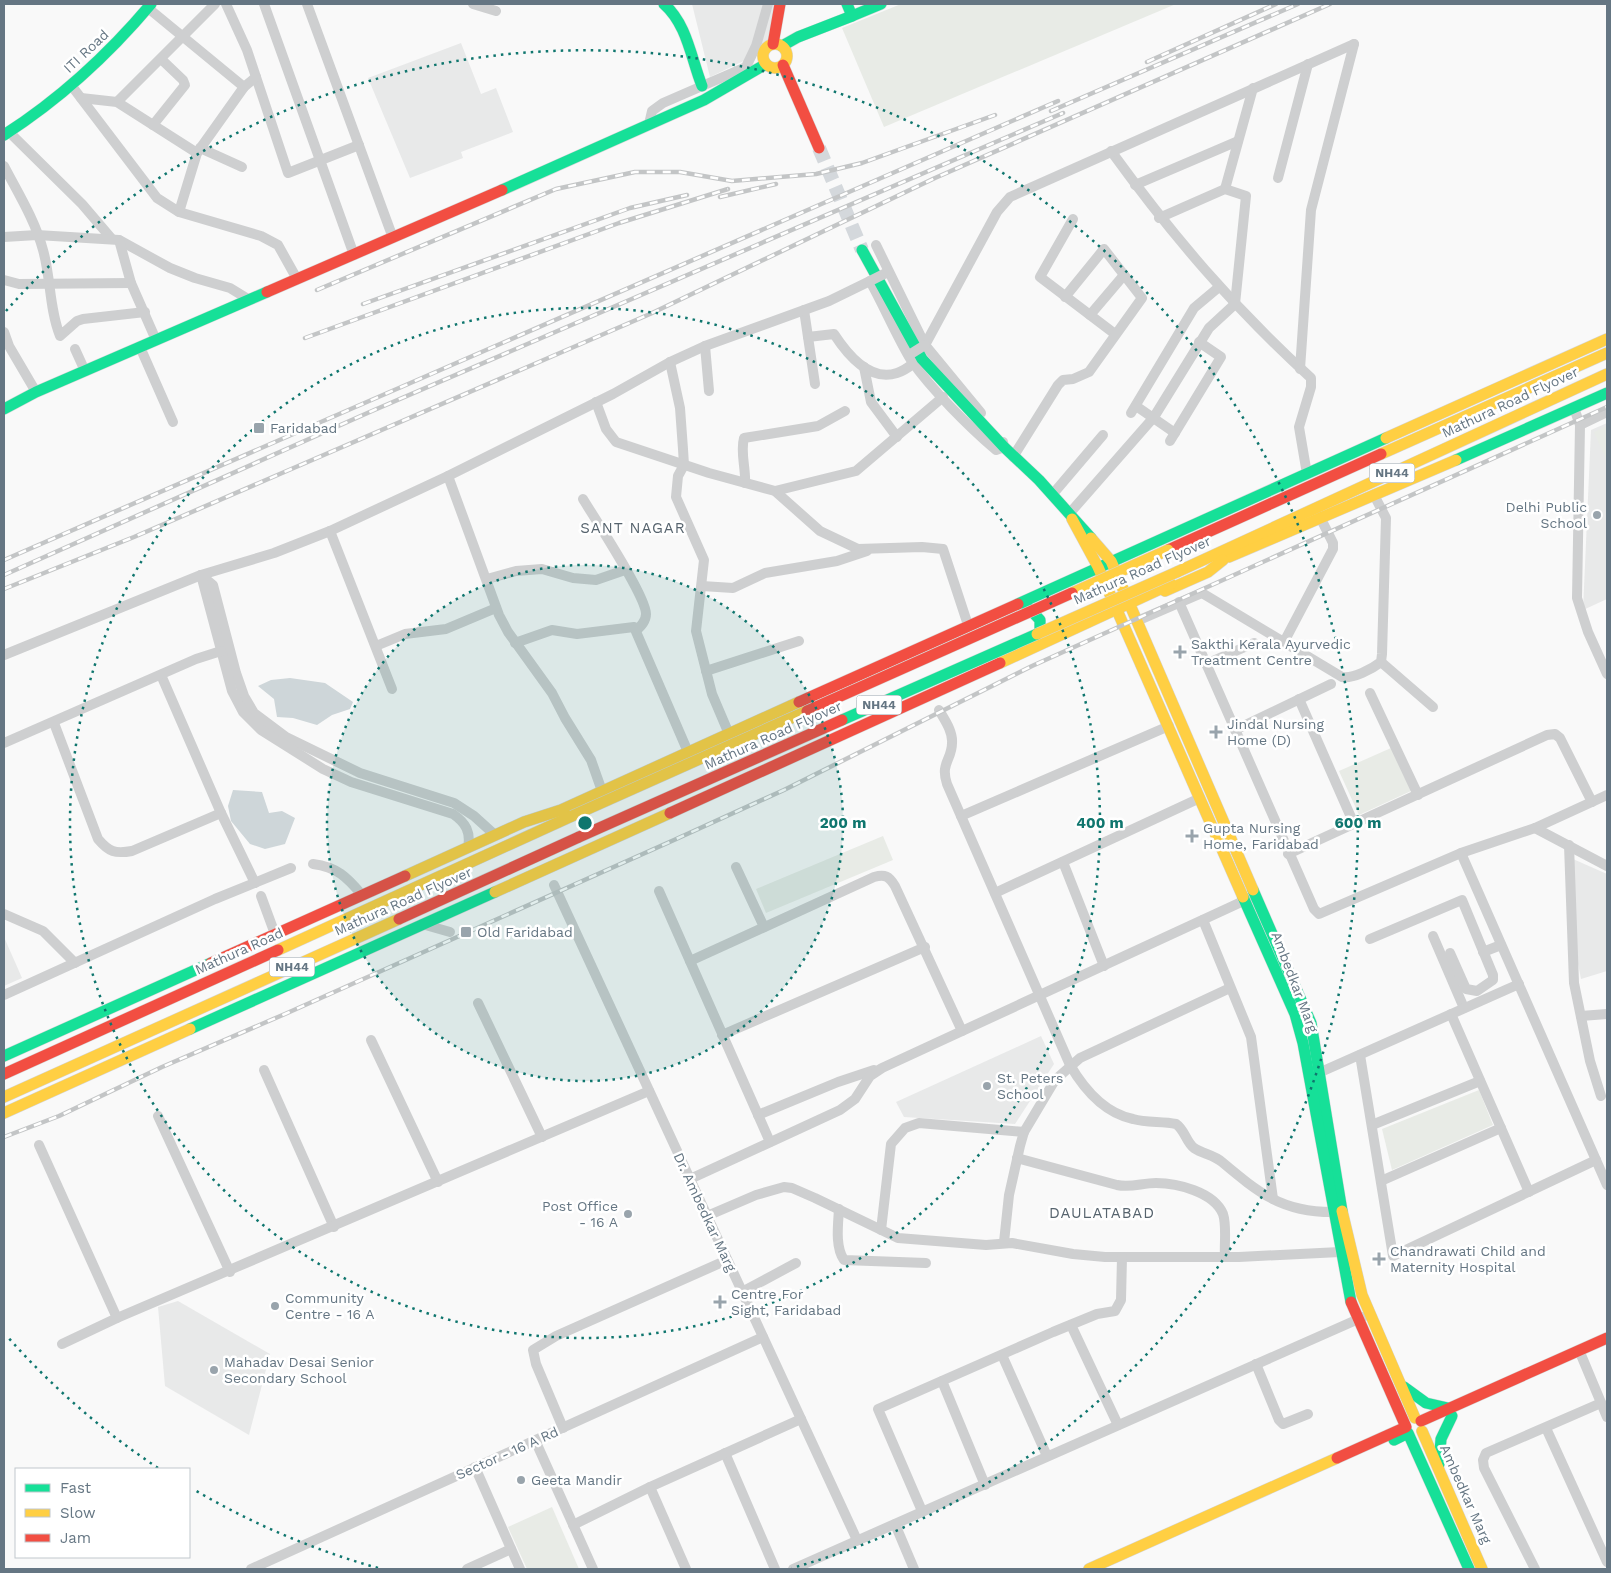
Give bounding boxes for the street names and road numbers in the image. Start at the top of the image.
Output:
street label: ITI Road [60,26,112,76]
street label: Mathura Road Flyover [1439,363,1581,441]
road number: NH44 [1370,463,1414,482]
street label: Mathura Road Flyover [1071,532,1213,608]
road number: NH44 [856,696,902,714]
street label: Mathura Road Flyover [702,697,844,773]
street label: Mathura Road Flyover [332,863,474,939]
street label: Mathura Road [192,924,286,978]
street label: Ambedkar Marg [1268,929,1322,1035]
road number: NH44 [270,958,314,976]
street label: Dr. Ambedkar Marg [670,1150,740,1274]
street label: Sector - 16 A Rd [453,1423,561,1483]
street label: Ambedkar Marg [1437,1442,1495,1546]

